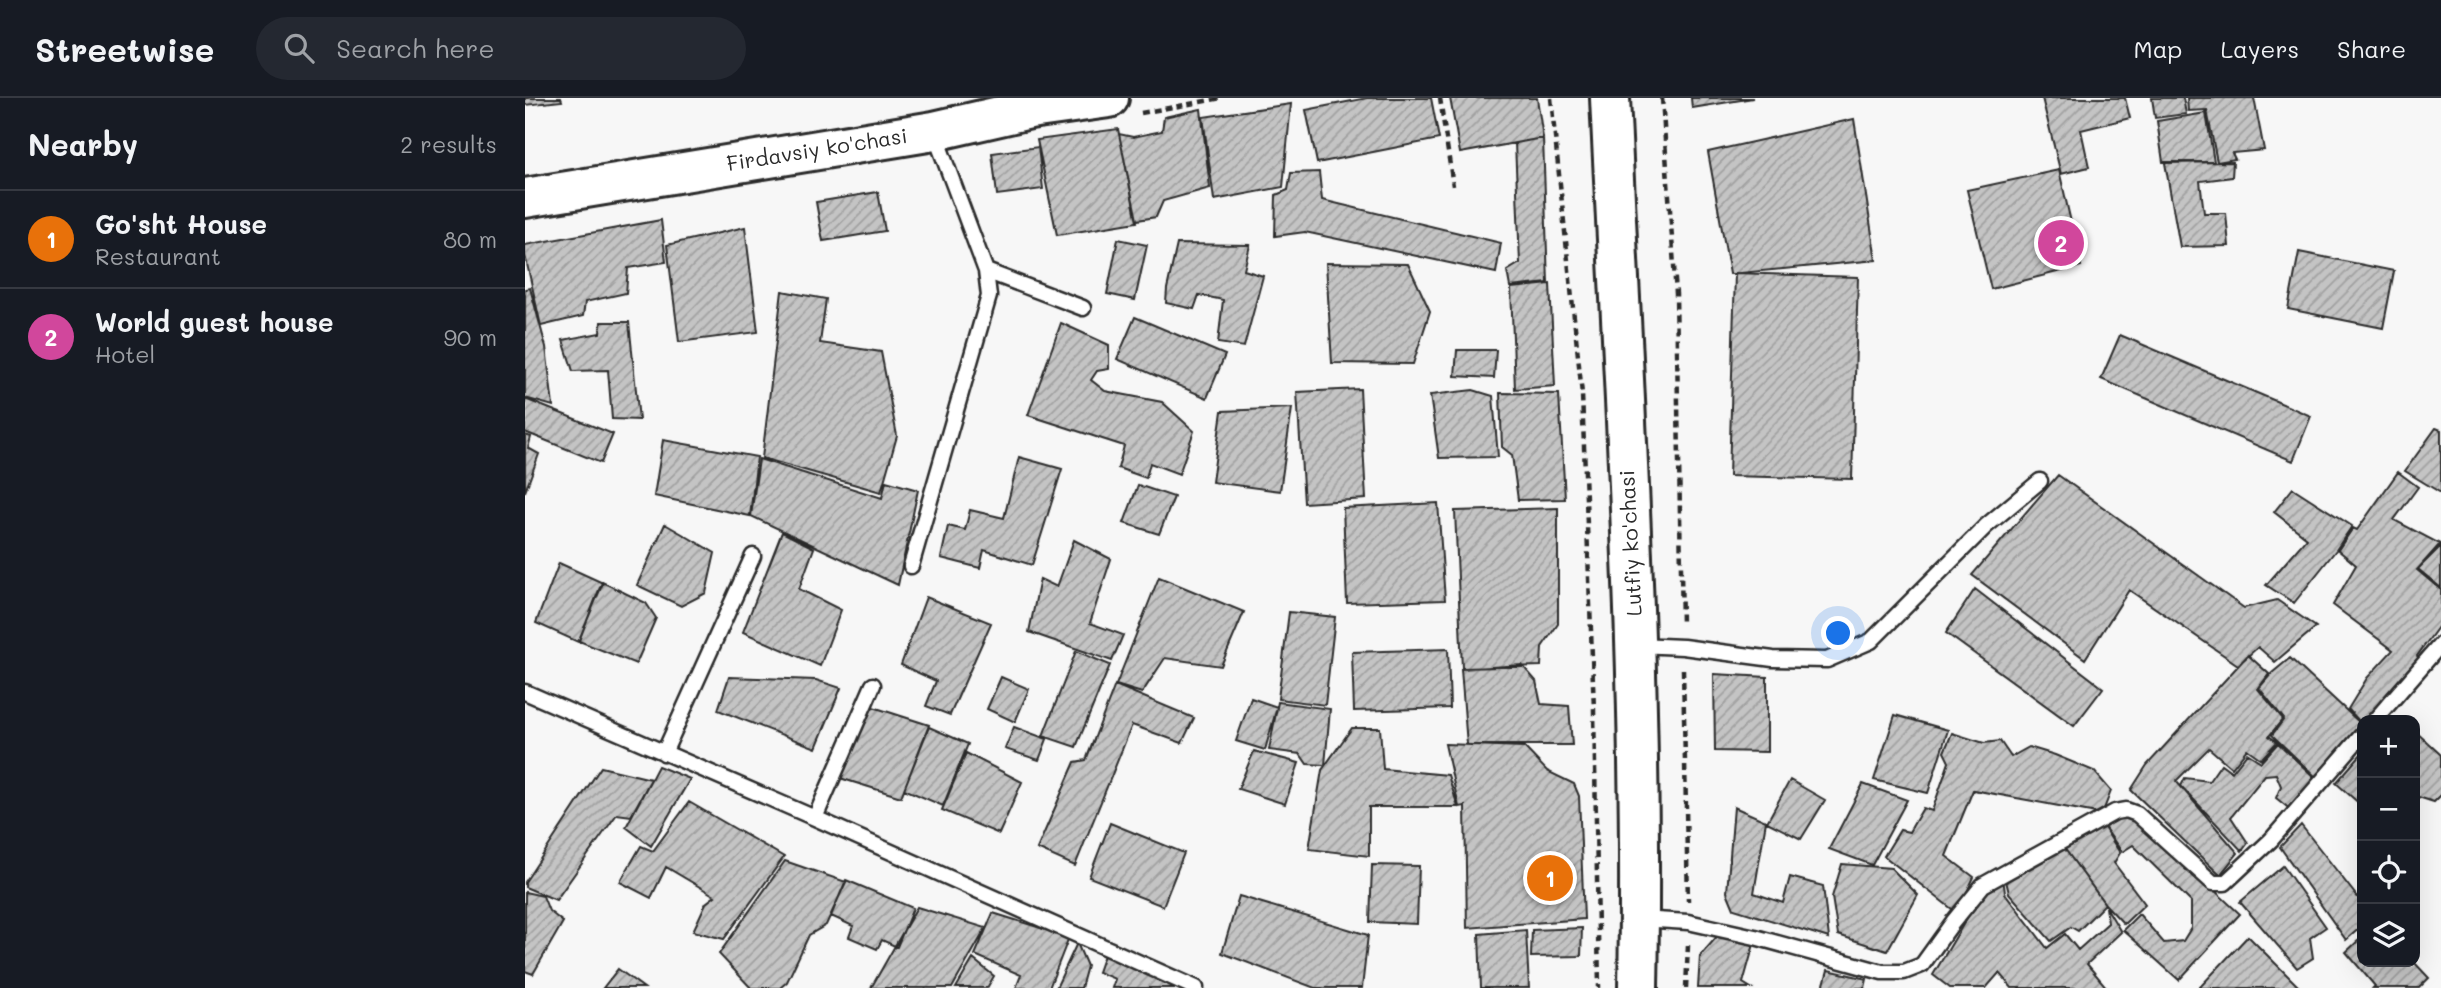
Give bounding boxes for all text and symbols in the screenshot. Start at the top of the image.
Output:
search box [256,17,746,80]
text: Streetwise [35,27,214,70]
icon: search [280,29,318,67]
text: Search here [336,31,495,65]
text: Map [2134,33,2182,64]
text: Layers [2220,33,2299,64]
text: Share [2337,33,2406,64]
street label: Firdavsiy ko'chasi [724,121,909,176]
text: Nearby [28,124,138,164]
text: 2 results [400,129,497,159]
text: Go'sht House [95,207,267,241]
pin: 2 [2038,217,2084,269]
text: 1 [46,224,56,254]
text: 80 m [443,224,497,254]
text: Restaurant [95,241,221,271]
text: World guest house [95,305,334,339]
text: 2 [45,322,57,352]
text: 90 m [444,322,497,352]
text: Hotel [95,339,155,369]
street label: Lutfiy ko'chasi [1612,469,1647,617]
your location [1821,616,1855,650]
map controls [2357,715,2420,967]
button: + [2357,715,2420,778]
button: − [2357,778,2420,841]
button: locate [2357,841,2420,904]
pin: 1 [1527,852,1573,904]
button: layers [2357,904,2420,967]

